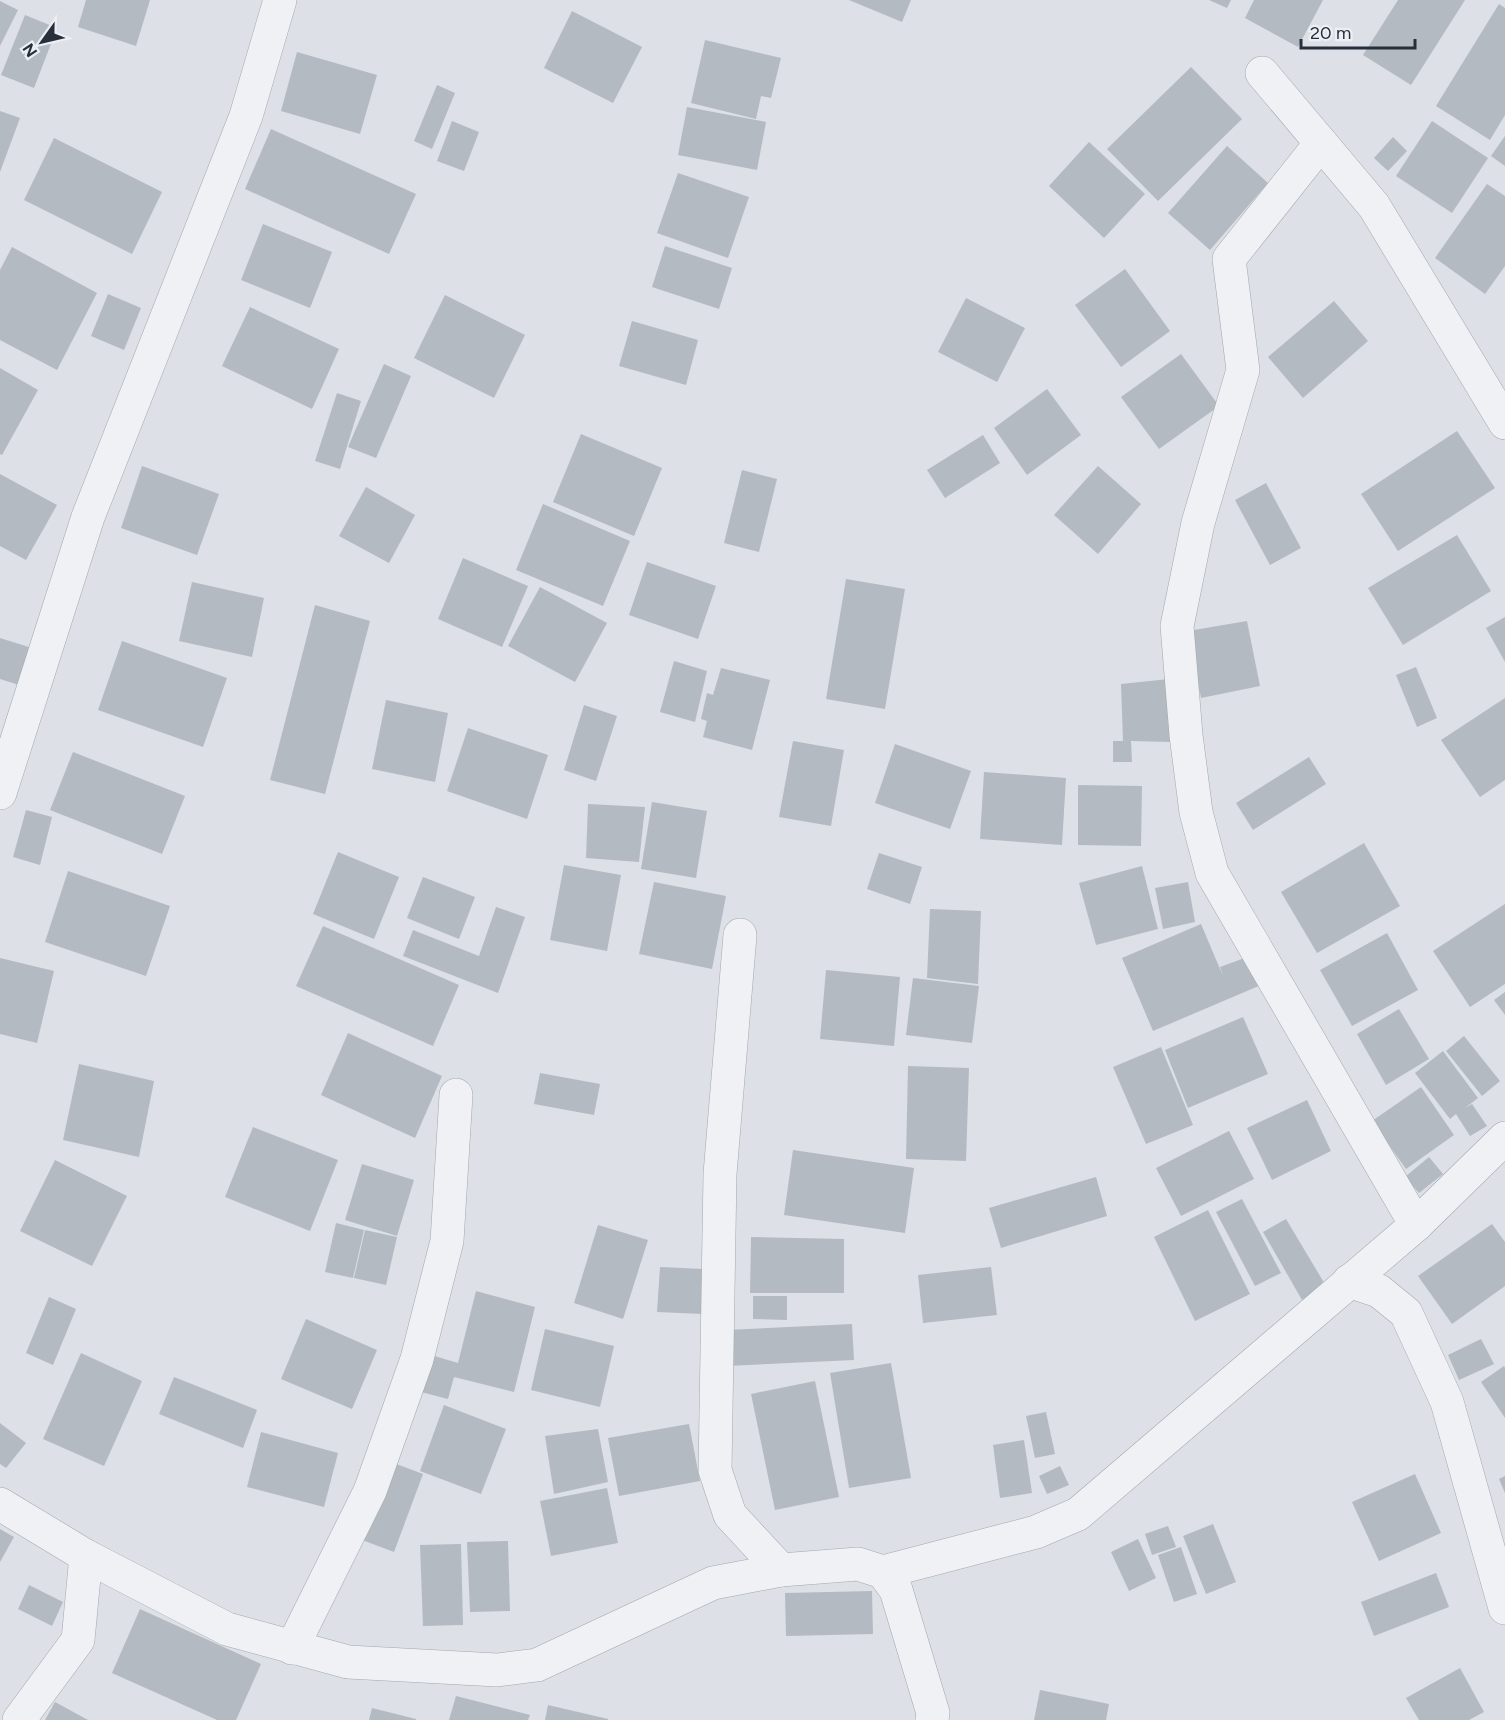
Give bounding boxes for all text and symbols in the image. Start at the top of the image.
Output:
north arrow [12,12,72,72]
scale bar [1301,12,1415,50]
text: 20 m [1310,22,1351,44]
text: N [19,40,41,61]

